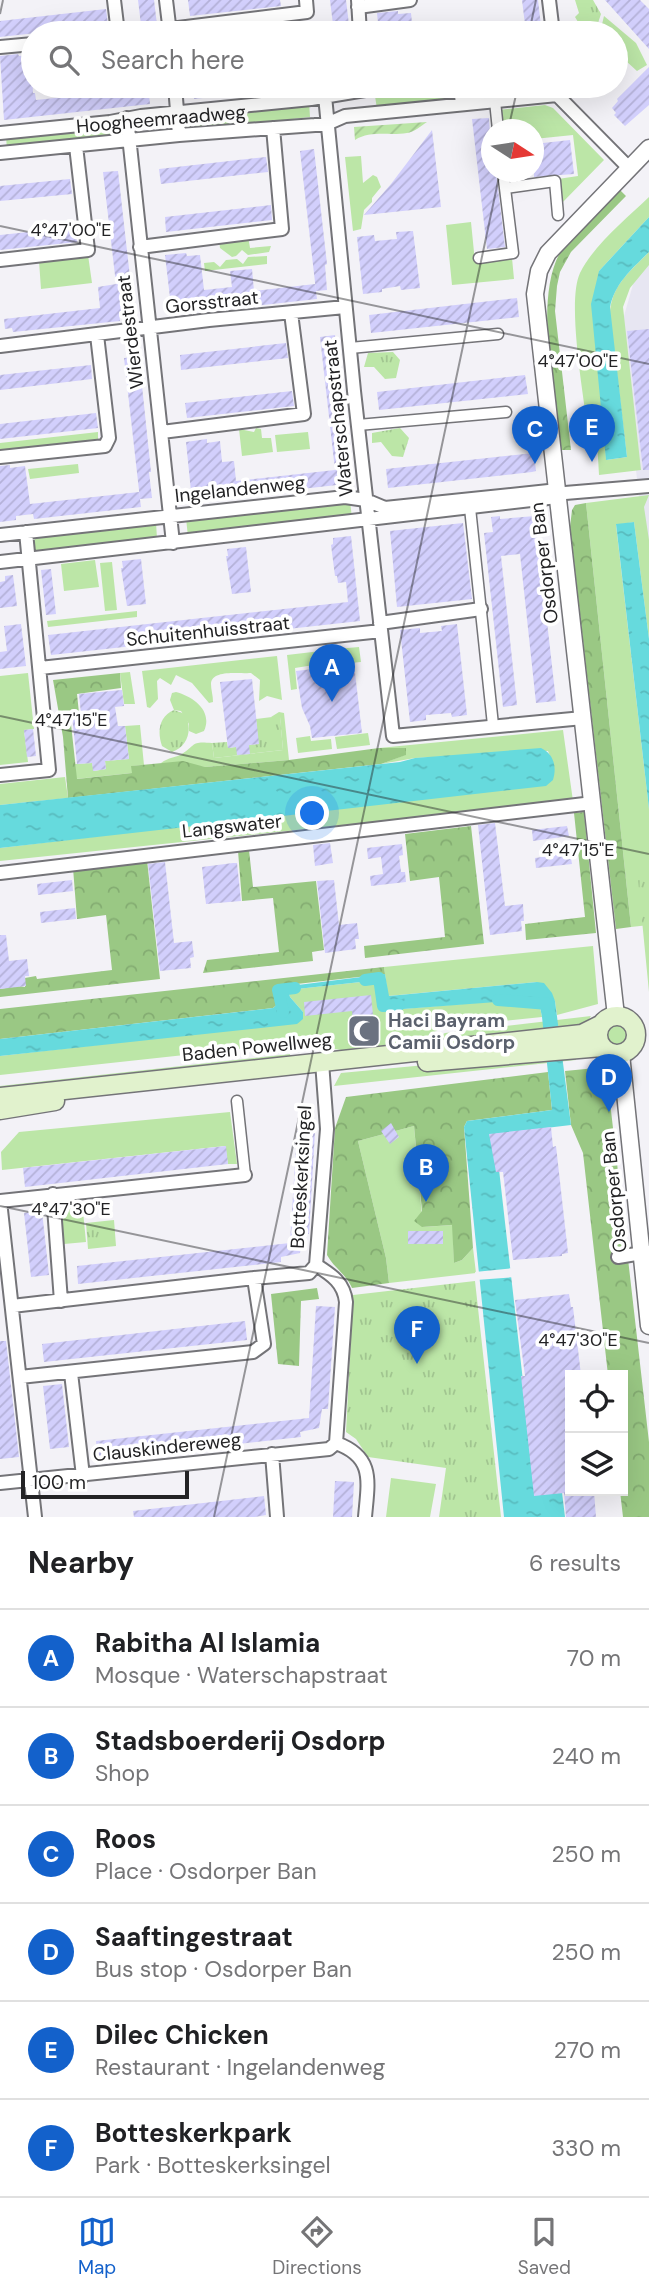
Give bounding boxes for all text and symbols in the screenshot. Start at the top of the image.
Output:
search box [21,21,628,98]
icon: search [45,41,83,79]
text: Search here [101,43,244,77]
street label: Hoogheemraadweg [75,99,247,139]
north arrow [481,119,544,182]
text: 4°47'00"E [30,218,112,242]
street label: Wierdestraat [111,274,149,390]
street label: Gorsstraat [164,285,260,319]
street label: Waterschapstraat [317,338,359,498]
text: 4°47'00"E [537,349,619,373]
pin: E [569,404,615,462]
pin: C [512,406,558,464]
street label: Ingelandenweg [174,470,307,508]
street label: Osdorper Ban [524,501,564,625]
street label: Schuitenhuisstraat [125,610,291,652]
pin: A [309,644,355,702]
text: 4°47'15"E [35,708,107,732]
your location [295,796,329,830]
street label: Langswater [181,808,283,844]
text: 4°47'15"E [542,838,614,862]
place label: Haci Bayram Camii Osdorp [388,1008,515,1055]
mosque icon: Haci Bayram Camii Osdorp [345,1012,383,1050]
street label: Baden Powellweg [181,1027,334,1067]
pin: D [586,1054,632,1112]
street label: Botteskerksingel [285,1105,317,1249]
street label: Osdorper Ban [595,1130,633,1254]
pin: B [403,1144,449,1202]
text: 4°47'30"E [31,1197,111,1221]
pin: F [394,1306,440,1364]
text: 4°47'30"E [538,1328,618,1352]
map controls [565,1370,628,1496]
button: locate [565,1370,628,1433]
street label: Clauskindereweg [92,1427,243,1467]
button: layers [565,1433,628,1496]
scale bar [21,1468,189,1500]
text: 100 m [32,1470,86,1495]
text: Nearby [28,1543,134,1582]
text: 6 results [529,1548,621,1578]
text: Rabitha Al Islamia [95,1626,320,1660]
text: A [43,1643,59,1673]
text: 70 m [567,1643,621,1673]
text: Mosque · Waterschapstraat [95,1660,388,1690]
text: Stadsboerderij Osdorp [95,1724,385,1758]
text: B [44,1741,58,1771]
text: 240 m [552,1741,621,1771]
text: Shop [95,1758,150,1788]
text: Roos [95,1822,156,1856]
text: C [43,1839,59,1869]
text: 250 m [551,1839,621,1869]
text: Place · Osdorper Ban [95,1856,317,1886]
text: Saaftingestraat [95,1920,293,1954]
text: D [43,1937,59,1967]
text: 250 m [551,1937,621,1967]
text: Bus stop · Osdorper Ban [95,1954,352,1984]
text: Dilec Chicken [95,2018,269,2052]
text: E [44,2035,58,2065]
text: 270 m [554,2035,621,2065]
text: Restaurant · Ingelandenweg [95,2052,385,2082]
text: Botteskerkpark [95,2116,292,2150]
text: F [45,2133,57,2163]
text: 330 m [551,2133,621,2163]
text: Park · Botteskerksingel [95,2150,331,2180]
tab: Map [78,2213,116,2280]
tab: Directions [272,2213,362,2280]
tab: Saved [518,2213,571,2280]

